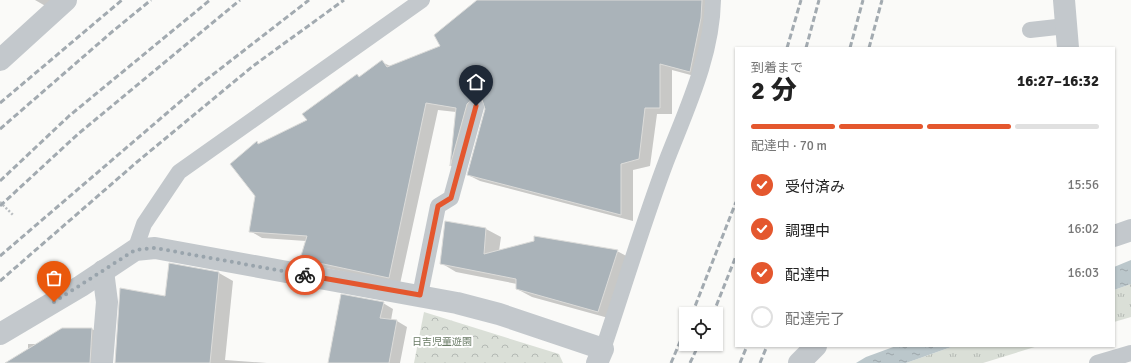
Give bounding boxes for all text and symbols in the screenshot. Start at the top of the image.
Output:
text: 到着まで [751,60,803,76]
pin [459,65,493,106]
icon: home [465,71,487,93]
text: 16:27–16:32 [1017,72,1099,90]
text: 2 分 [751,75,797,107]
text: 配達中 · 70 m [751,138,827,154]
icon: check [751,174,773,196]
text: 15:56 [1067,177,1099,193]
text: 受付済み [785,178,845,196]
icon: check [751,218,773,240]
text: 16:02 [1067,221,1099,237]
text: 調理中 [785,222,830,240]
courier [285,255,325,295]
pin [37,261,71,302]
icon: check [751,262,773,284]
icon: bike [294,264,316,286]
text: 16:03 [1067,265,1099,281]
text: 配達中 [785,266,830,284]
icon: bag [43,267,65,289]
map controls [679,307,723,351]
button: locate [679,307,723,351]
text: 配達完了 [785,310,845,328]
park label: 日吉児童遊園 [412,336,472,348]

